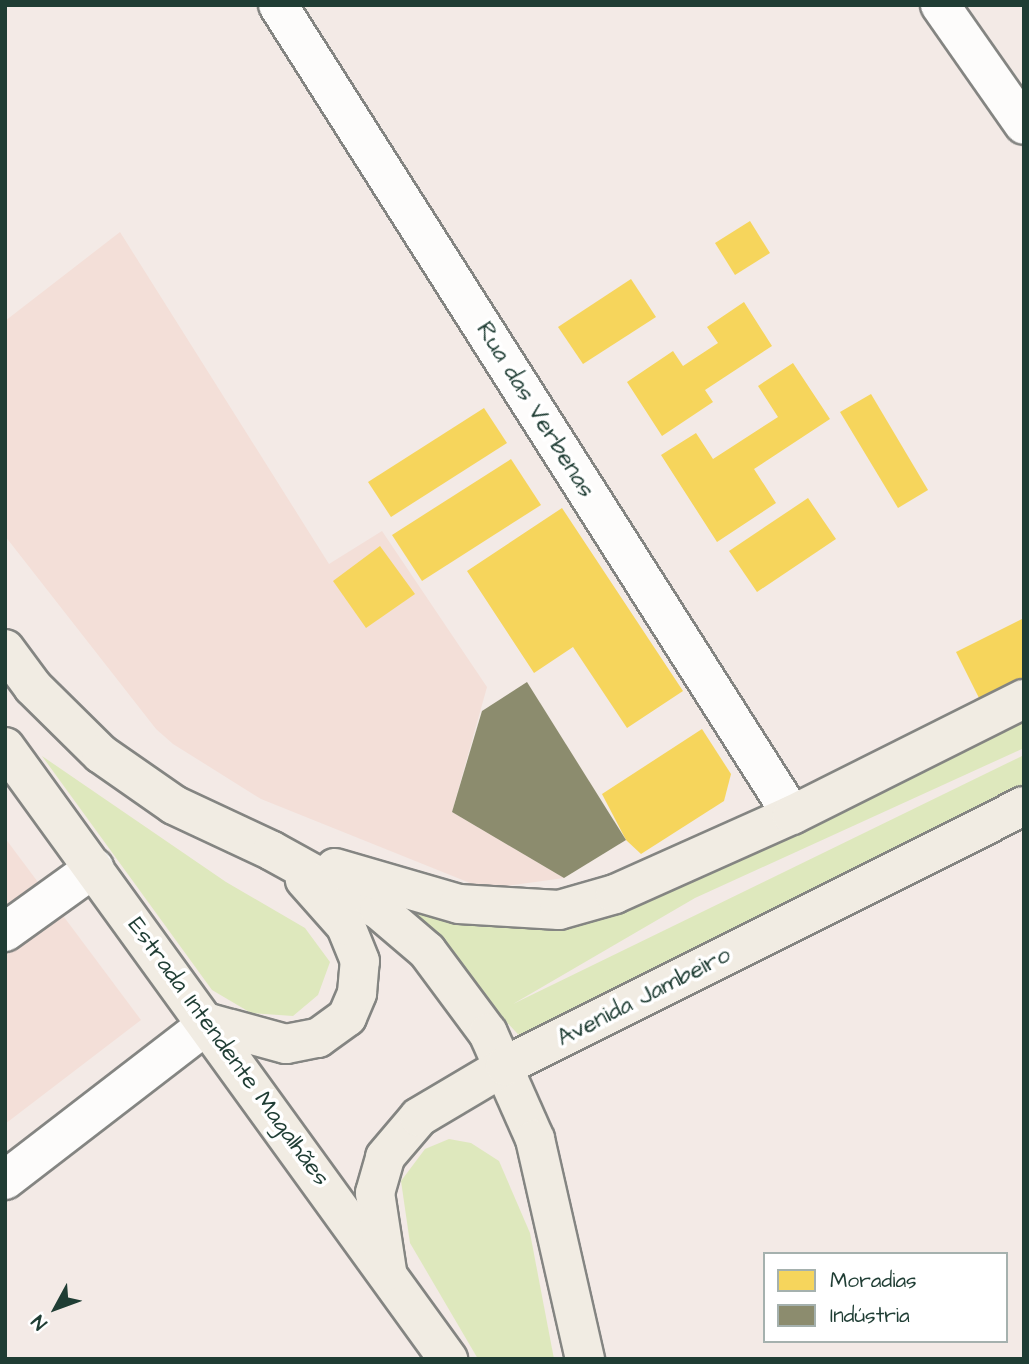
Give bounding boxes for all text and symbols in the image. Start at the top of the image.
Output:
street label: Rua das Verbenas [469,317,601,503]
street label: Estrada Intendente Magalhães [121,912,335,1192]
street label: Avenida Jambeiro [552,941,736,1053]
legend [763,1252,1008,1343]
text: Moradias [830,1266,917,1295]
north arrow [21,1273,91,1343]
text: Indústria [830,1301,910,1330]
text: N [26,1309,54,1335]

